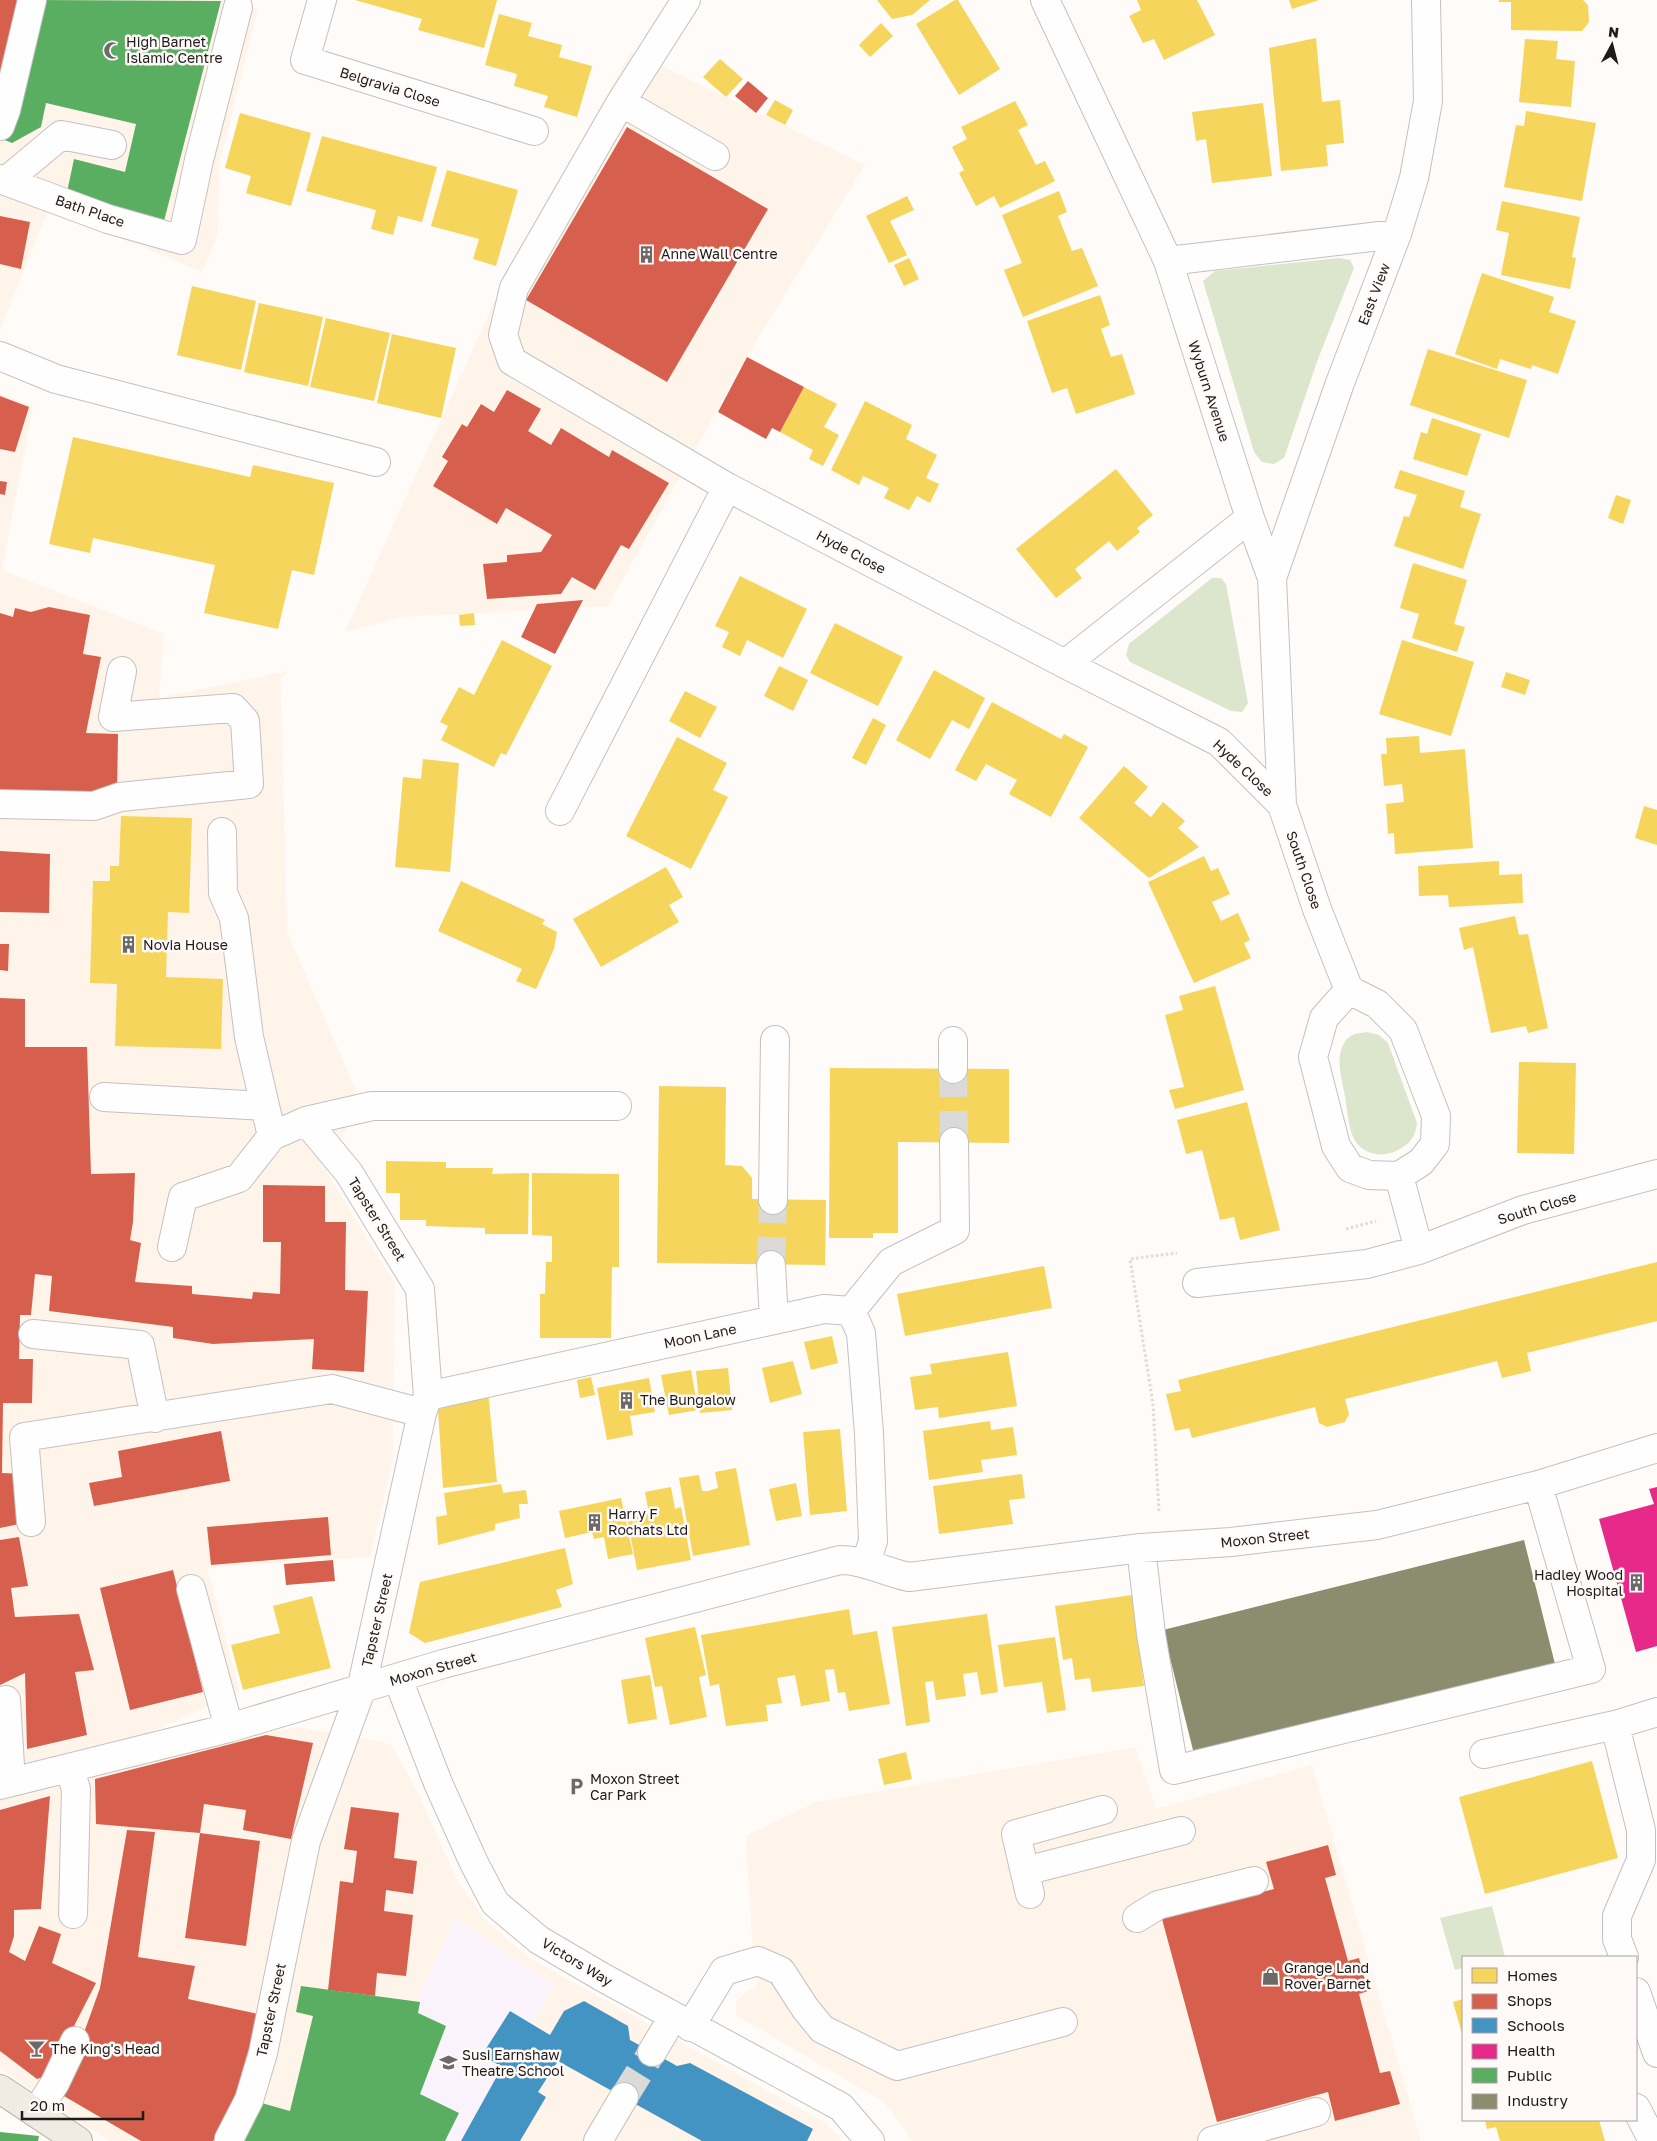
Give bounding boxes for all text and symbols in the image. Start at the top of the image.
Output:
north arrow [1587,20,1637,70]
text: N [1607,23,1620,41]
place label: High Barnet Islamic Centre [126,33,223,66]
mosque icon: High Barnet Islamic Centre [102,40,122,60]
street label: Belgravia Close [338,63,442,110]
street label: Bath Place [53,191,127,230]
building icon: Anne Wall Centre [637,244,657,264]
place label: Anne Wall Centre [661,245,778,262]
street label: East View [1354,260,1393,327]
street label: Wyburn Avenue [1185,338,1234,444]
street label: Hyde Close [814,526,889,577]
street label: Hyde Close [1210,735,1277,800]
street label: South Close [1283,829,1326,911]
building icon: Novia House [119,935,139,955]
place label: Novia House [143,936,228,953]
street label: Tapster Street [345,1174,410,1264]
street label: South Close [1495,1188,1578,1228]
street label: Moon Lane [662,1320,738,1351]
building icon: The Bungalow [616,1390,636,1410]
place label: The Bungalow [640,1391,736,1408]
place label: Harry F Rochats Ltd [608,1505,688,1538]
building icon: Harry F Rochats Ltd [584,1512,604,1532]
street label: Moxon Street [1220,1524,1310,1551]
place label: Hadley Wood Hospital [1534,1566,1623,1599]
street label: Tapster Street [357,1571,396,1668]
building icon: Hadley Wood Hospital [1627,1573,1647,1593]
street label: Moxon Street [387,1648,478,1689]
place label: Moxon Street Car Park [590,1770,680,1803]
parking icon: Moxon Street Car Park [566,1777,586,1797]
street label: Victors Way [539,1934,616,1989]
legend [1462,1956,1637,2121]
place label: Grange Land Rover Barnet [1284,1959,1371,1992]
street label: Tapster Street [252,1961,289,2058]
shop icon: Grange Land Rover Barnet [1260,1966,1280,1986]
text: Homes [1507,1966,1557,1984]
text: Shops [1507,1991,1552,2009]
text: Schools [1507,2016,1565,2034]
bar icon: The King's Head [27,2039,47,2059]
place label: The King's Head [51,2040,160,2057]
text: Health [1507,2041,1555,2059]
place label: Susi Earnshaw Theatre School [462,2046,564,2079]
school or university icon: Susi Earnshaw Theatre School [438,2053,458,2073]
text: Public [1507,2066,1552,2084]
scale bar [22,2088,144,2120]
text: Industry [1507,2091,1568,2109]
text: 20 m [30,2096,65,2114]

